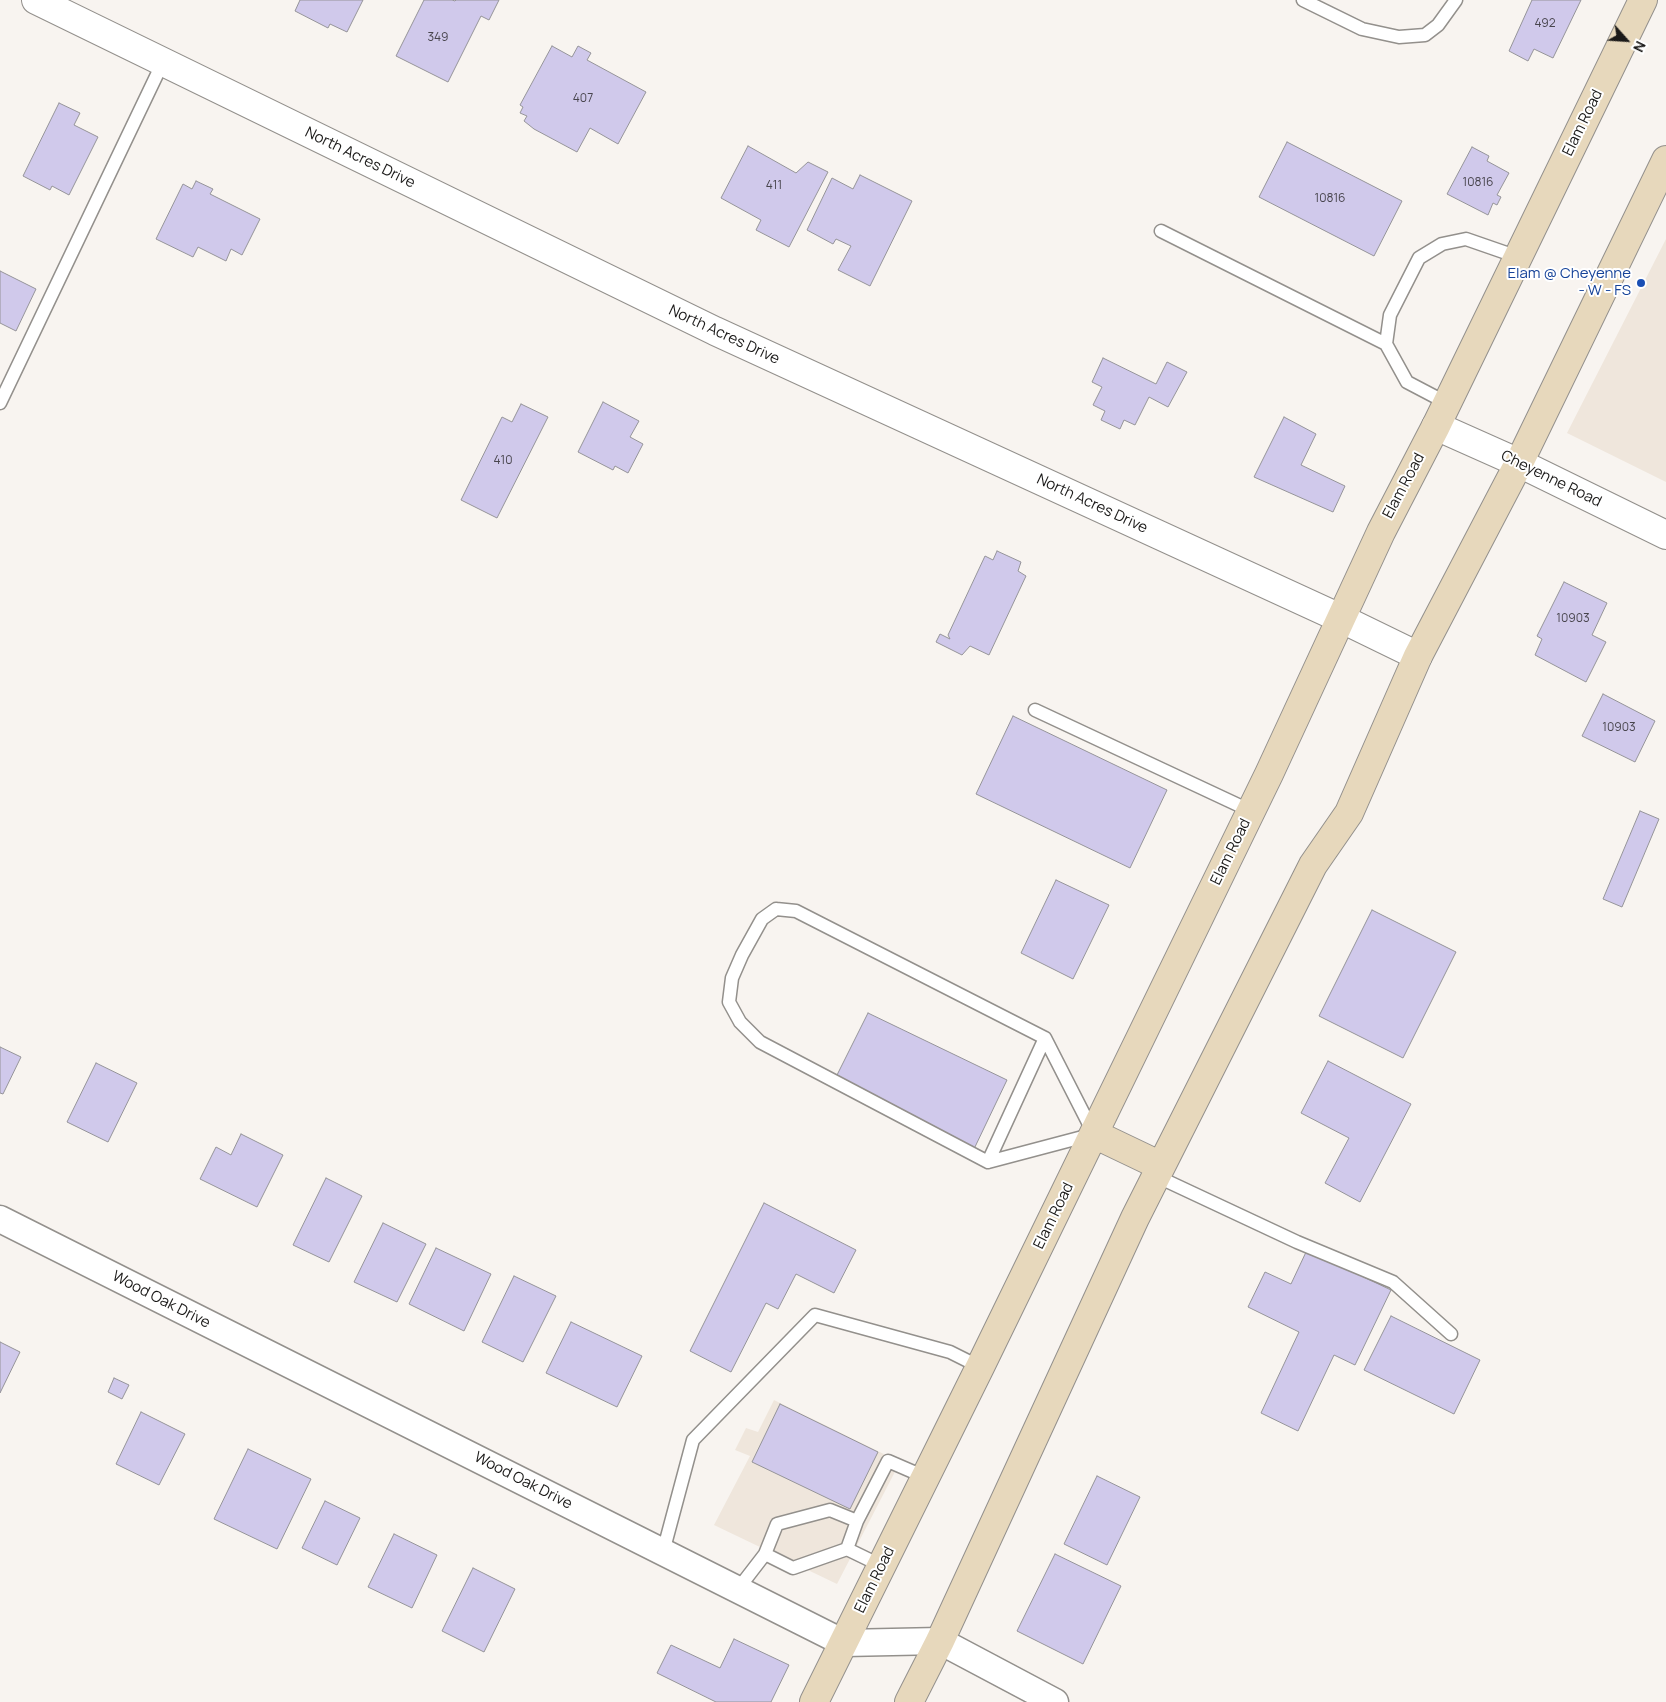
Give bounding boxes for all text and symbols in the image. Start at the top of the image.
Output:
north arrow [1601,15,1651,65]
house number: 492 [1534,17,1556,31]
house number: 349 [427,31,449,45]
text: N [1629,38,1651,55]
street label: Elam Road [1559,87,1607,159]
house number: 407 [573,92,593,106]
street label: North Acres Drive [302,124,418,192]
house number: 10816 [1462,176,1494,190]
house number: 411 [766,179,782,193]
house number: 10816 [1314,192,1346,206]
place label: Elam @ Cheyenne - W - FS [1507,265,1631,300]
marker: Elam @ Cheyenne - W - FS [1635,277,1647,289]
street label: North Acres Drive [666,301,782,369]
street label: Cheyenne Road [1498,447,1604,511]
street label: Elam Road [1379,450,1429,522]
house number: 410 [493,454,513,468]
street label: North Acres Drive [1034,470,1150,538]
house number: 10903 [1556,612,1590,626]
house number: 10903 [1602,721,1636,735]
street label: Elam Road [1207,816,1255,888]
street label: Elam Road [1030,1180,1078,1252]
street label: Wood Oak Drive [109,1268,213,1332]
street label: Wood Oak Drive [471,1449,575,1513]
street label: Elam Road [851,1544,899,1616]

